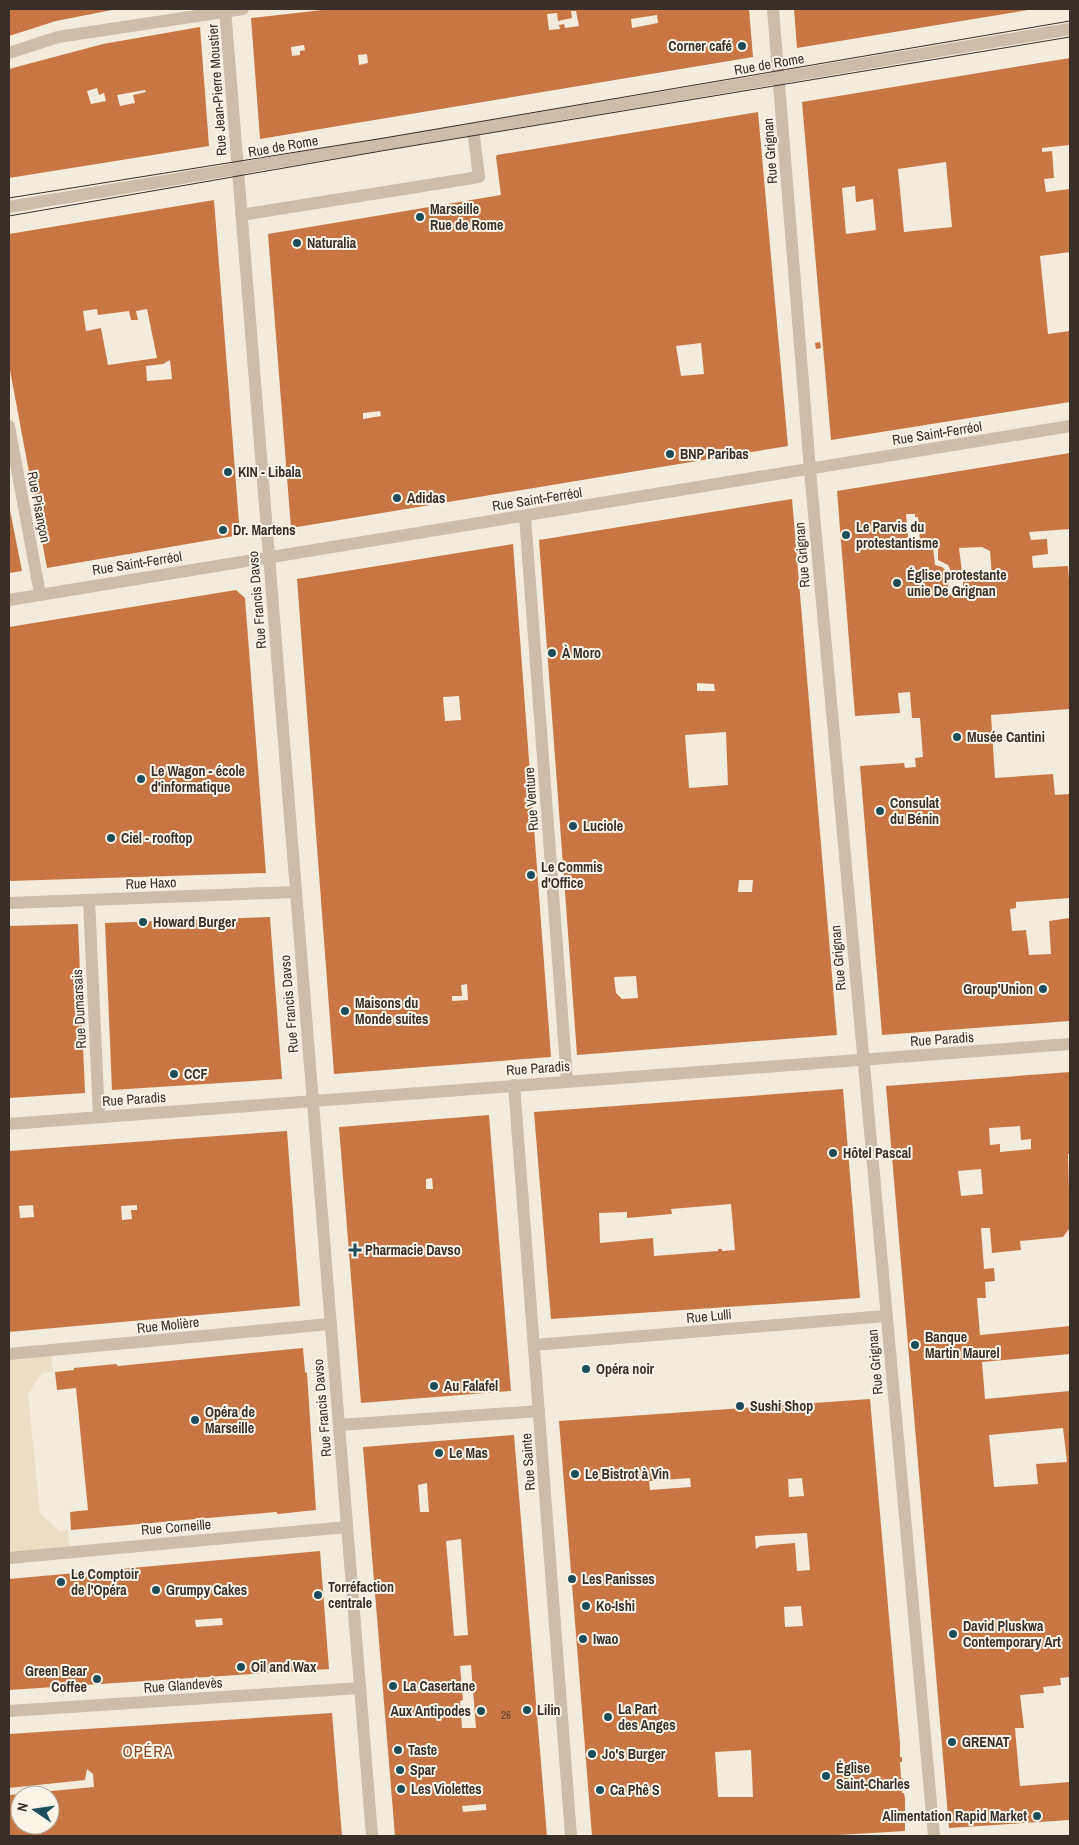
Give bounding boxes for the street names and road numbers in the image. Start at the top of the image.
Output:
street label: Rue Jean-Pierre Moustier [203,23,231,157]
street label: Rue de Rome [733,49,805,79]
street label: Rue Grignan [759,118,781,184]
street label: Rue de Rome [247,131,319,161]
street label: Rue Saint-Ferréol [891,417,983,449]
street label: Rue Pisançon [23,470,55,544]
street label: Rue Saint-Ferréol [491,483,583,515]
street label: Rue Grignan [790,521,814,589]
street label: Rue Saint-Ferréol [91,547,183,579]
street label: Rue Francis Davso [244,550,270,650]
street label: Rue Venture [520,767,542,831]
street label: Rue Haxo [125,873,177,893]
street label: Rue Grignan [826,924,850,992]
street label: Rue Francis Davso [276,954,302,1054]
street label: Rue Dumarsais [68,968,90,1049]
street label: Rue Paradis [910,1028,975,1050]
street label: Rue Paradis [506,1057,571,1079]
street label: Rue Paradis [102,1088,167,1110]
street label: Rue Lulli [686,1305,732,1327]
street label: Rue Molière [136,1313,200,1337]
street label: Rue Grignan [863,1328,887,1396]
street label: Rue Francis Davso [309,1358,335,1458]
street label: Rue Sainte [517,1433,539,1491]
street label: Rue Corneille [140,1515,212,1539]
street label: Rue Glandevès [143,1673,223,1697]

